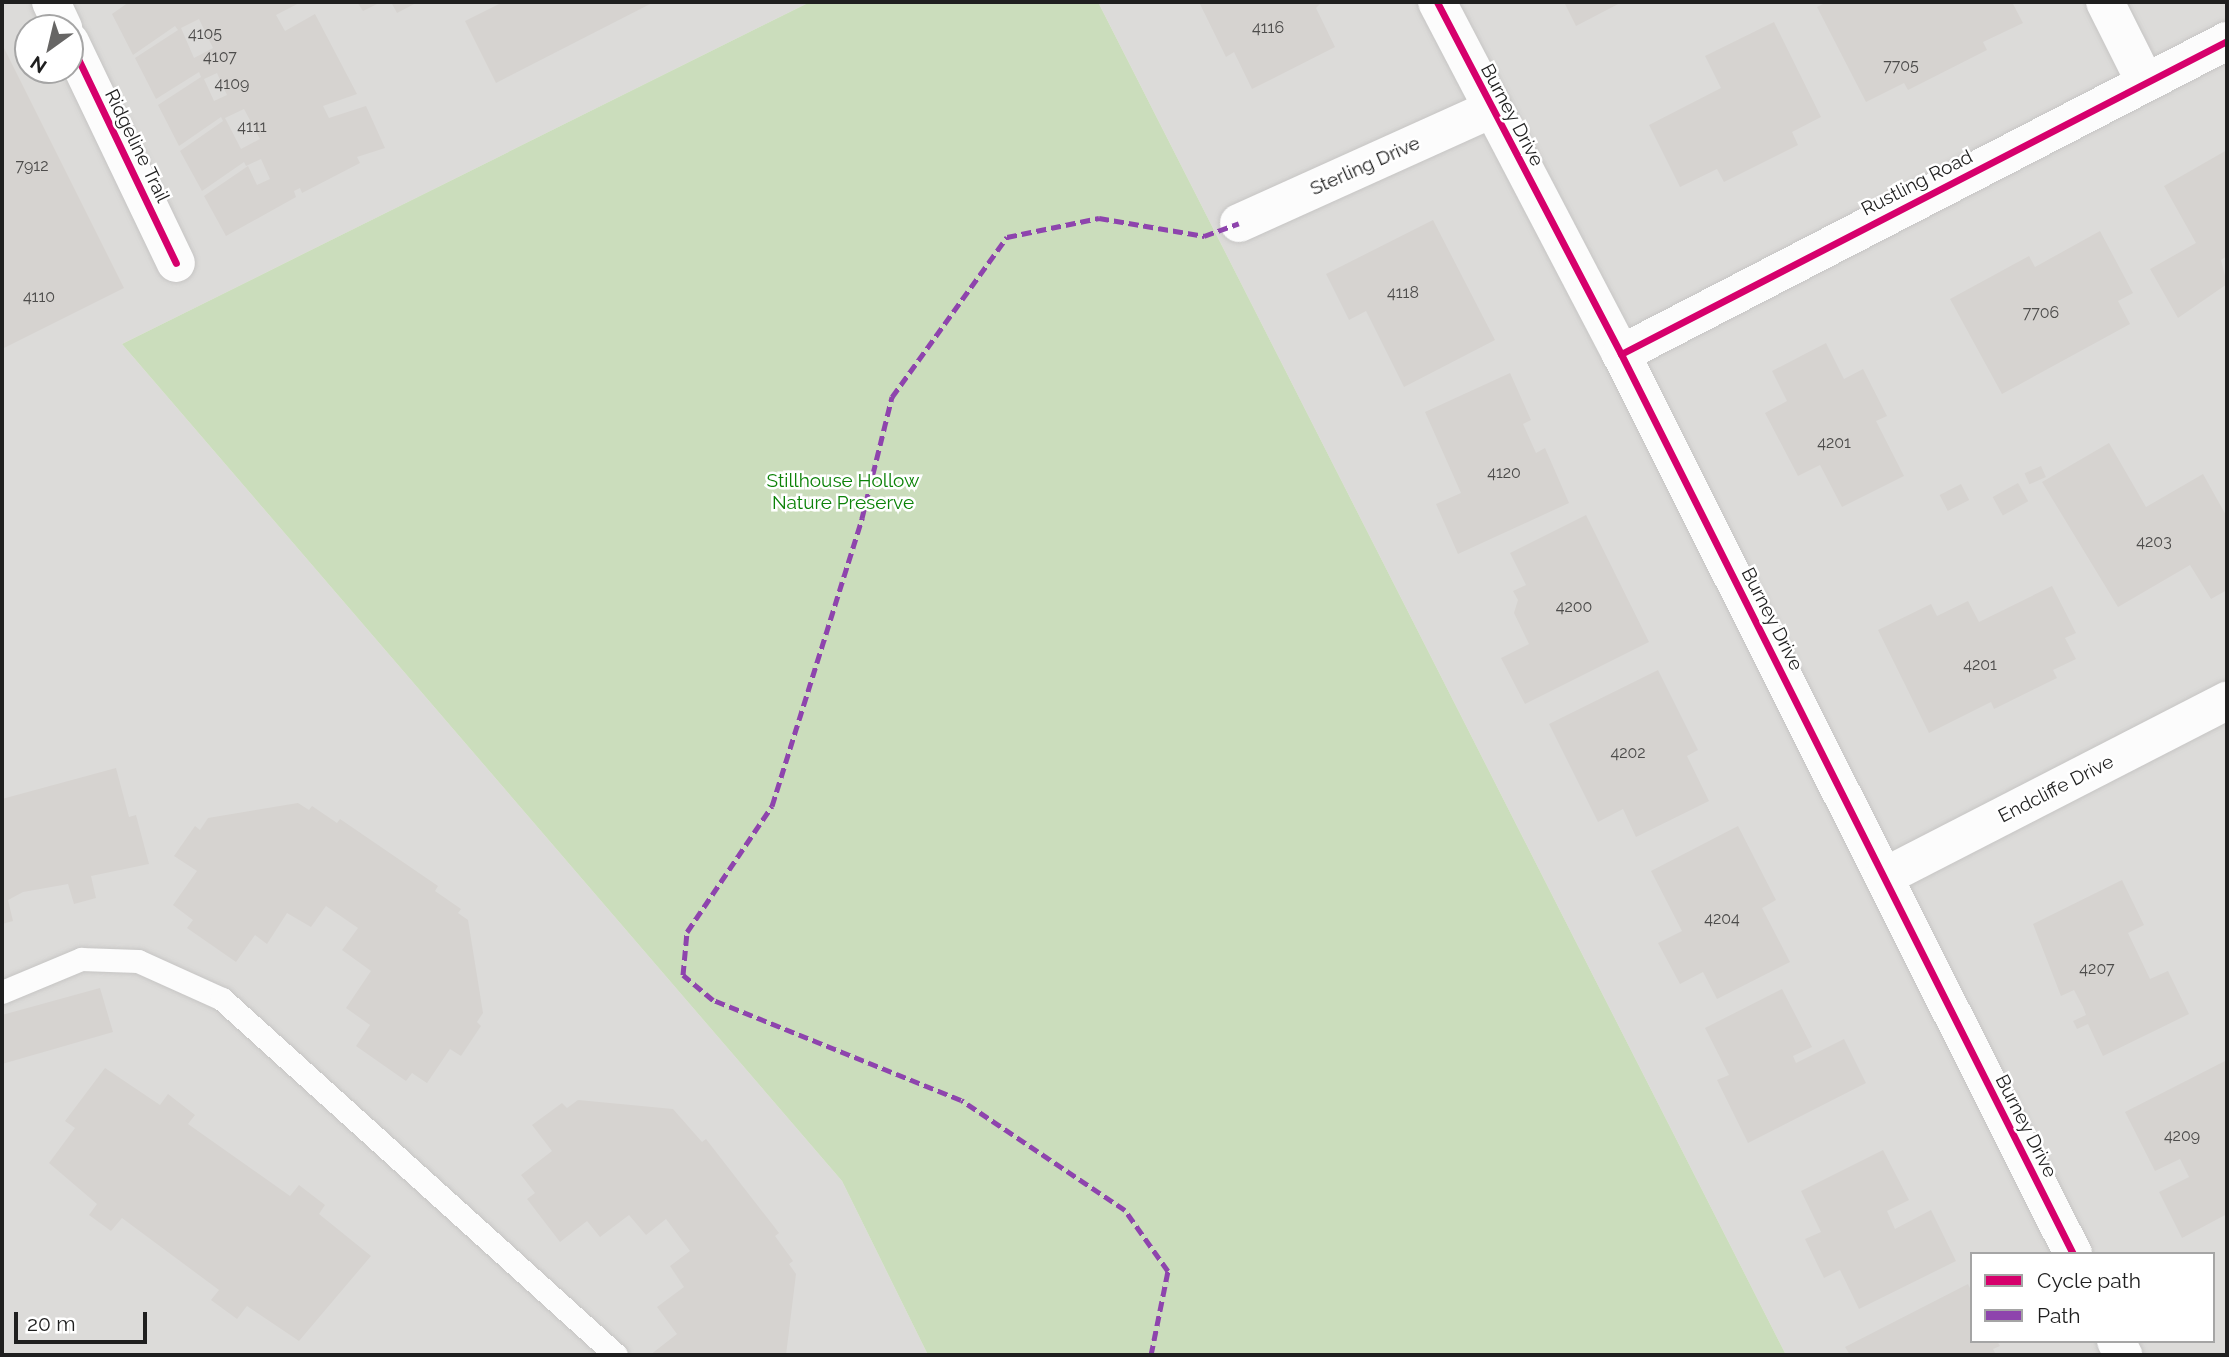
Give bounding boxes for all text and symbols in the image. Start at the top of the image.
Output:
north arrow [14,14,84,84]
house number: 4116 [1252,18,1284,38]
house number: 4105 [188,24,222,44]
house number: 4107 [203,47,237,67]
text: N [26,52,51,78]
house number: 7705 [1883,56,1919,76]
street label: Burney Drive [1475,60,1549,170]
house number: 4109 [215,74,249,94]
street label: Ridgeline Trail [100,85,174,207]
house number: 4111 [237,117,267,137]
street label: Sterling Drive [1307,132,1423,200]
street label: Rustling Road [1858,145,1976,221]
house number: 7912 [15,156,49,176]
house number: 4118 [1387,283,1419,303]
house number: 4110 [23,287,55,307]
house number: 7706 [2023,303,2059,323]
house number: 4201 [1817,433,1851,453]
house number: 4120 [1487,463,1521,483]
park label: Stillhouse Hollow Nature Preserve [767,470,919,514]
house number: 4203 [2136,532,2172,552]
street label: Burney Drive [1736,563,1808,675]
house number: 4200 [1556,597,1592,617]
house number: 4201 [1963,655,1997,675]
house number: 4202 [1610,743,1646,763]
street label: Endcliffe Drive [1995,750,2117,828]
house number: 4204 [1704,909,1740,929]
house number: 4207 [2079,959,2115,979]
street label: Burney Drive [1990,1070,2062,1182]
house number: 4209 [2164,1126,2200,1146]
legend [1970,1252,2215,1343]
text: Cycle path [2037,1268,2141,1293]
scale bar [18,1298,150,1342]
text: Path [2037,1303,2081,1328]
text: 20 m [27,1311,75,1336]

